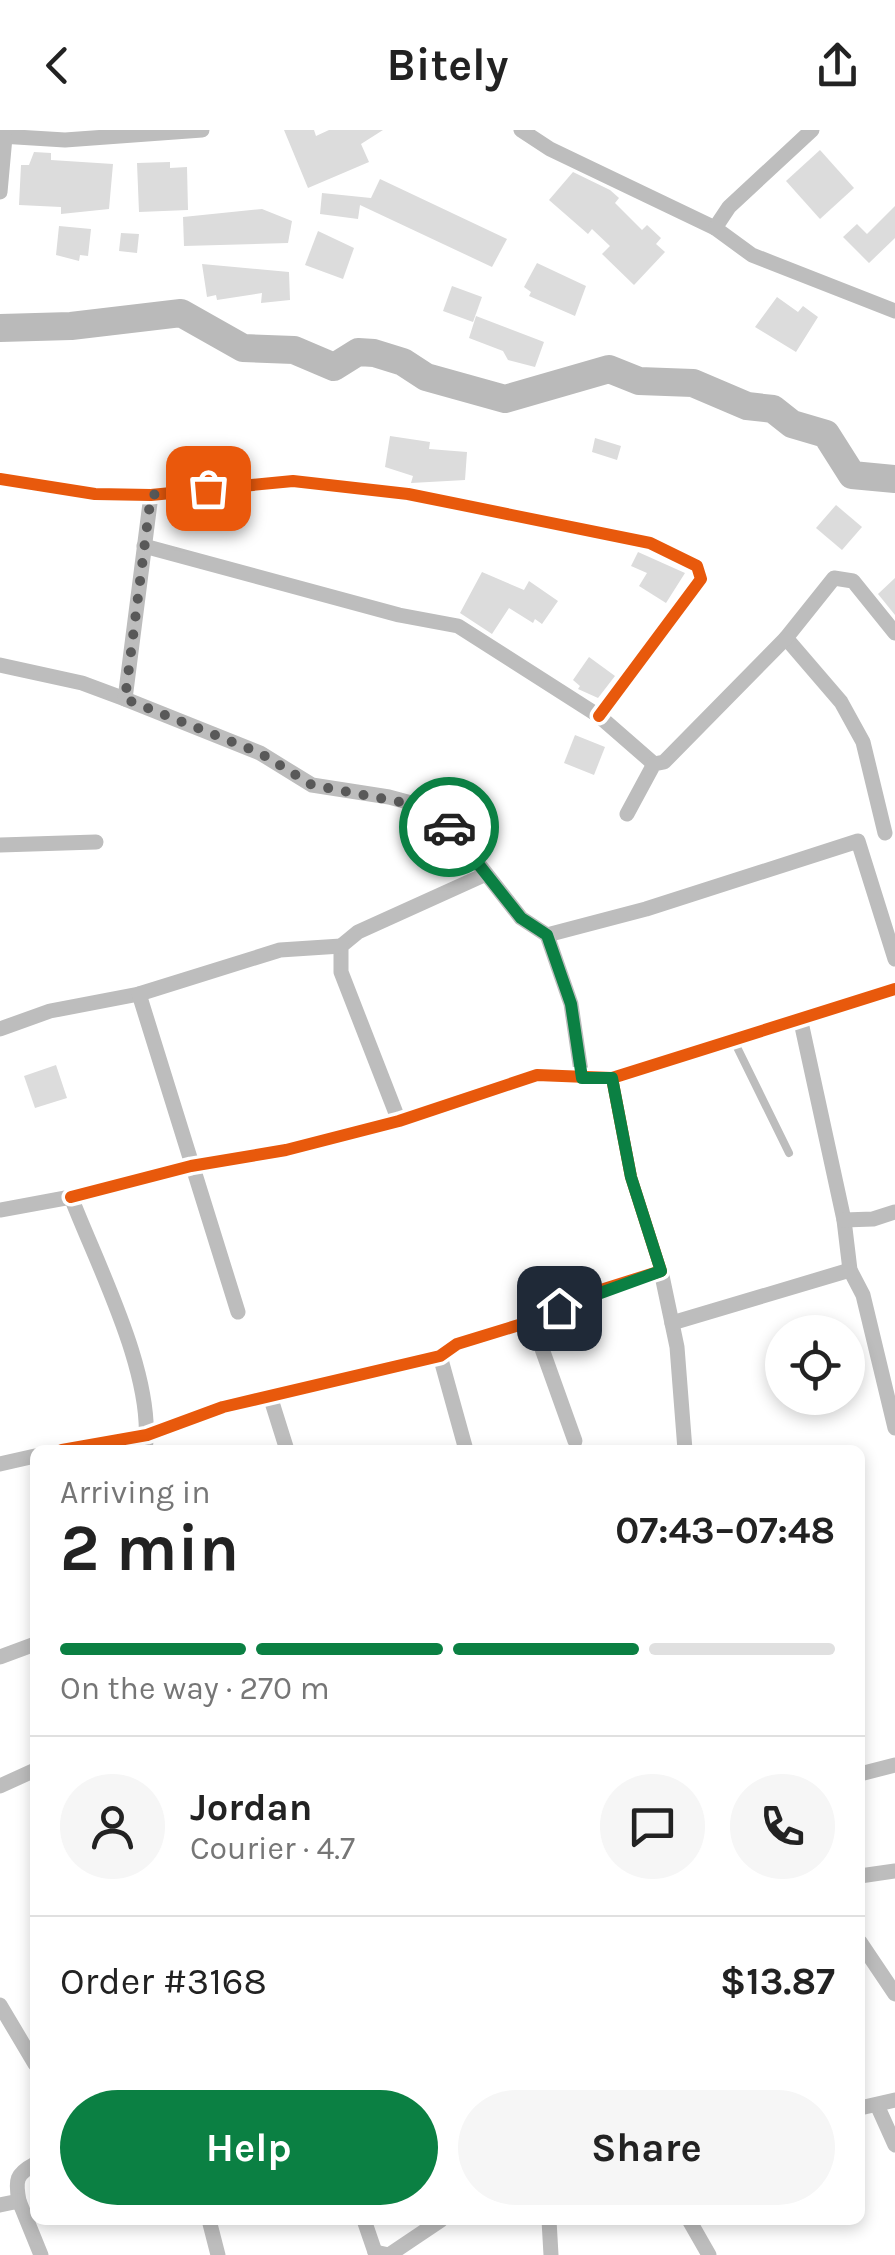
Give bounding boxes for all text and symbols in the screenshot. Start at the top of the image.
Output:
icon: back [30,38,85,93]
icon: share [810,38,865,93]
text: Bitely [387,39,508,91]
pin [166,446,251,531]
icon: bag [181,461,236,516]
courier [399,777,499,877]
icon: car [422,800,477,855]
pin [517,1266,602,1351]
icon: home [532,1281,587,1336]
map controls [765,1315,865,1415]
button: locate [765,1315,865,1415]
text: Arriving in [60,1474,211,1511]
text: 07:43–07:48 [615,1508,835,1553]
text: 2 min [60,1510,239,1586]
text: On the way · 270 m [60,1670,330,1707]
button: person [60,1774,165,1879]
button: chat [600,1774,705,1879]
button: phone [730,1774,835,1879]
text: Jordan [190,1785,313,1830]
text: Courier · 4.7 [190,1830,355,1867]
text: Order #3168 [60,1959,267,2004]
text: $13.87 [720,1959,835,2004]
button: Help [60,2090,438,2205]
button: Share [458,2090,835,2205]

